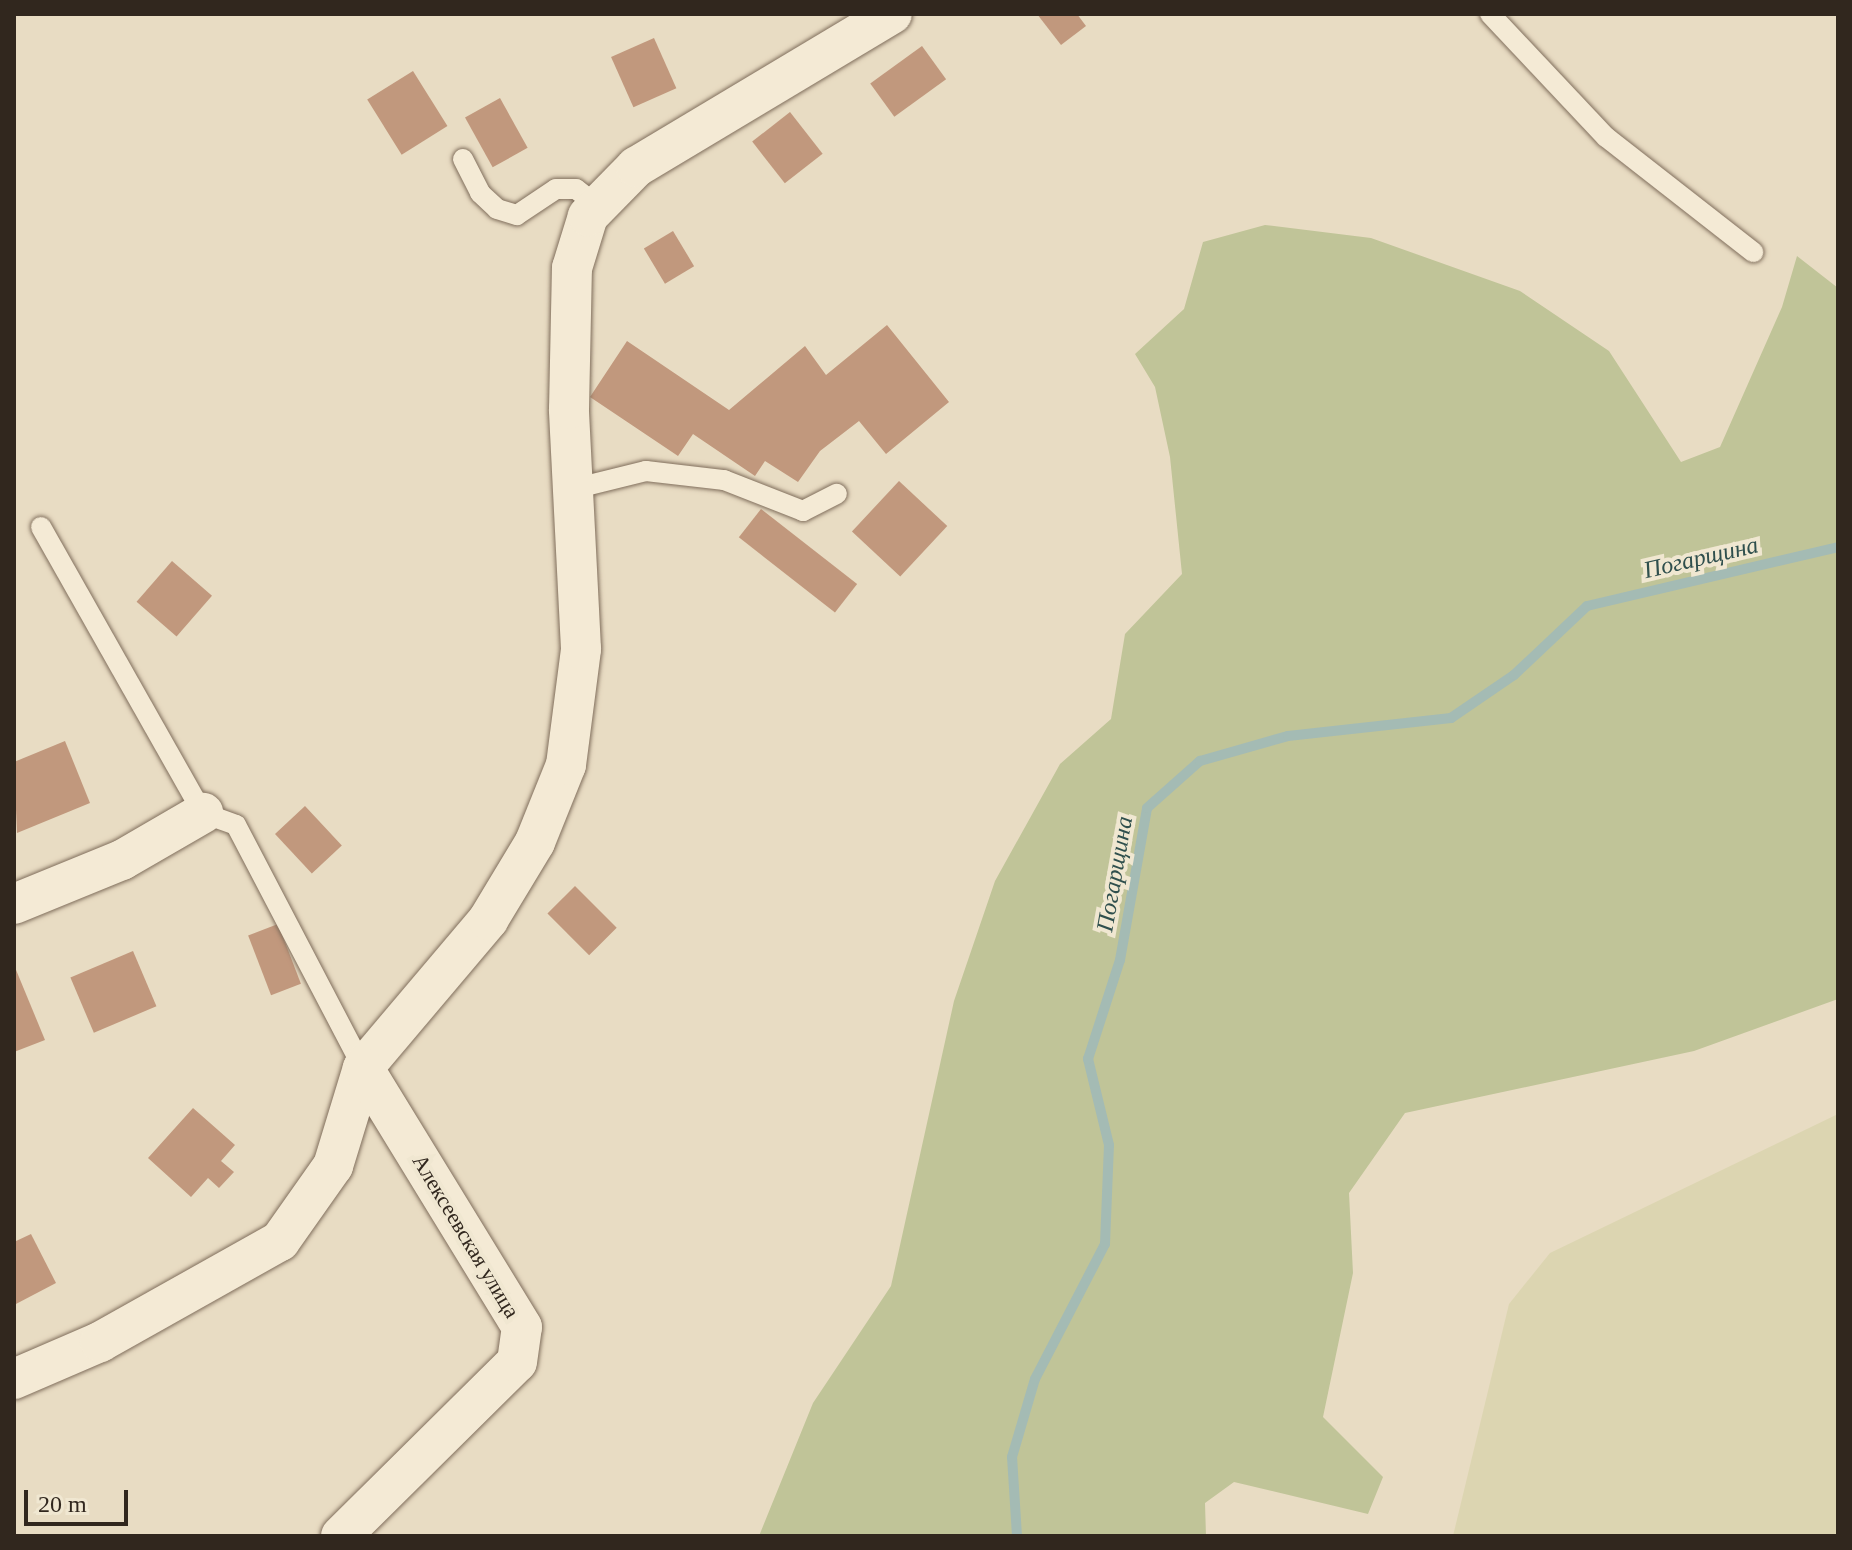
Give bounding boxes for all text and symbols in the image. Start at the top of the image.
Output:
water label: Погарщина [1641,531,1761,585]
water label: Погарщина [1091,814,1139,934]
street label: Алексеевская улица [407,1149,525,1323]
scale bar [28,1474,132,1524]
text: 20 m [38,1491,87,1517]

